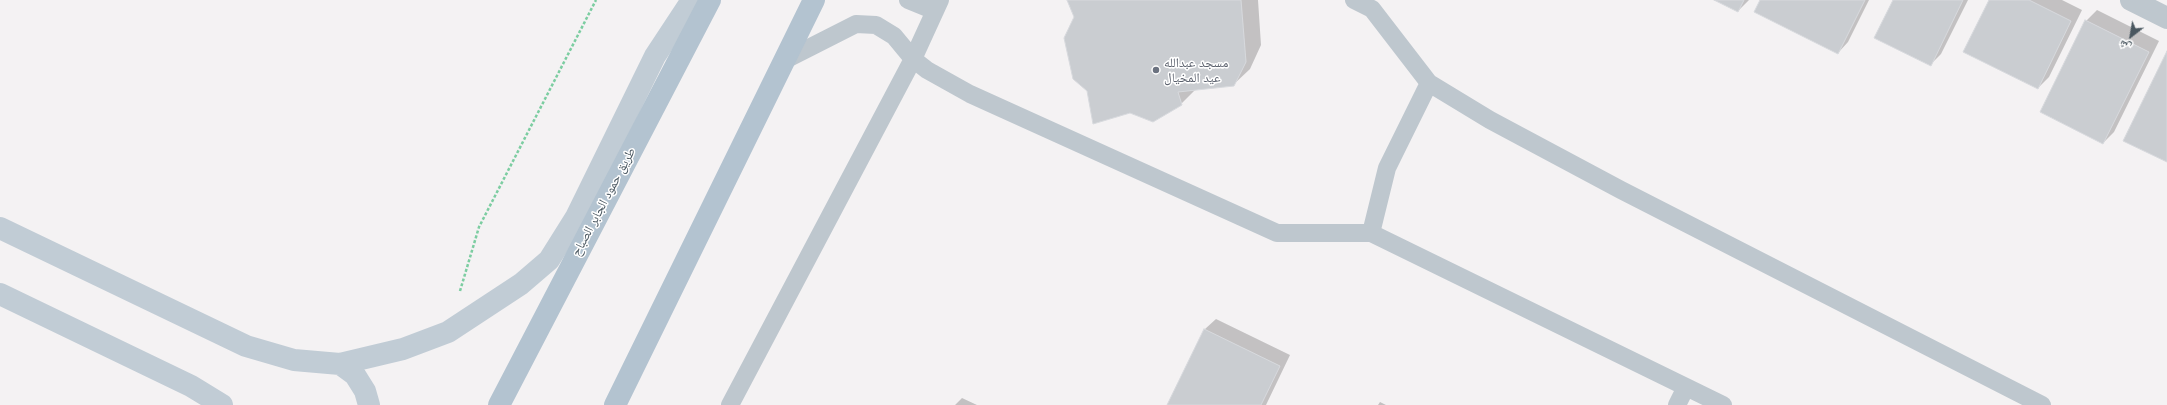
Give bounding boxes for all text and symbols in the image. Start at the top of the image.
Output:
north arrow [2111,16,2151,56]
text: ش [2117,38,2133,54]
place label: مسجد عبدالله عيد المخيال [1164,55,1228,86]
marker: مسجد عبدالله عيد المخيال [1151,65,1161,75]
street label: طريق حمود الجابر الصباح [569,145,639,259]

